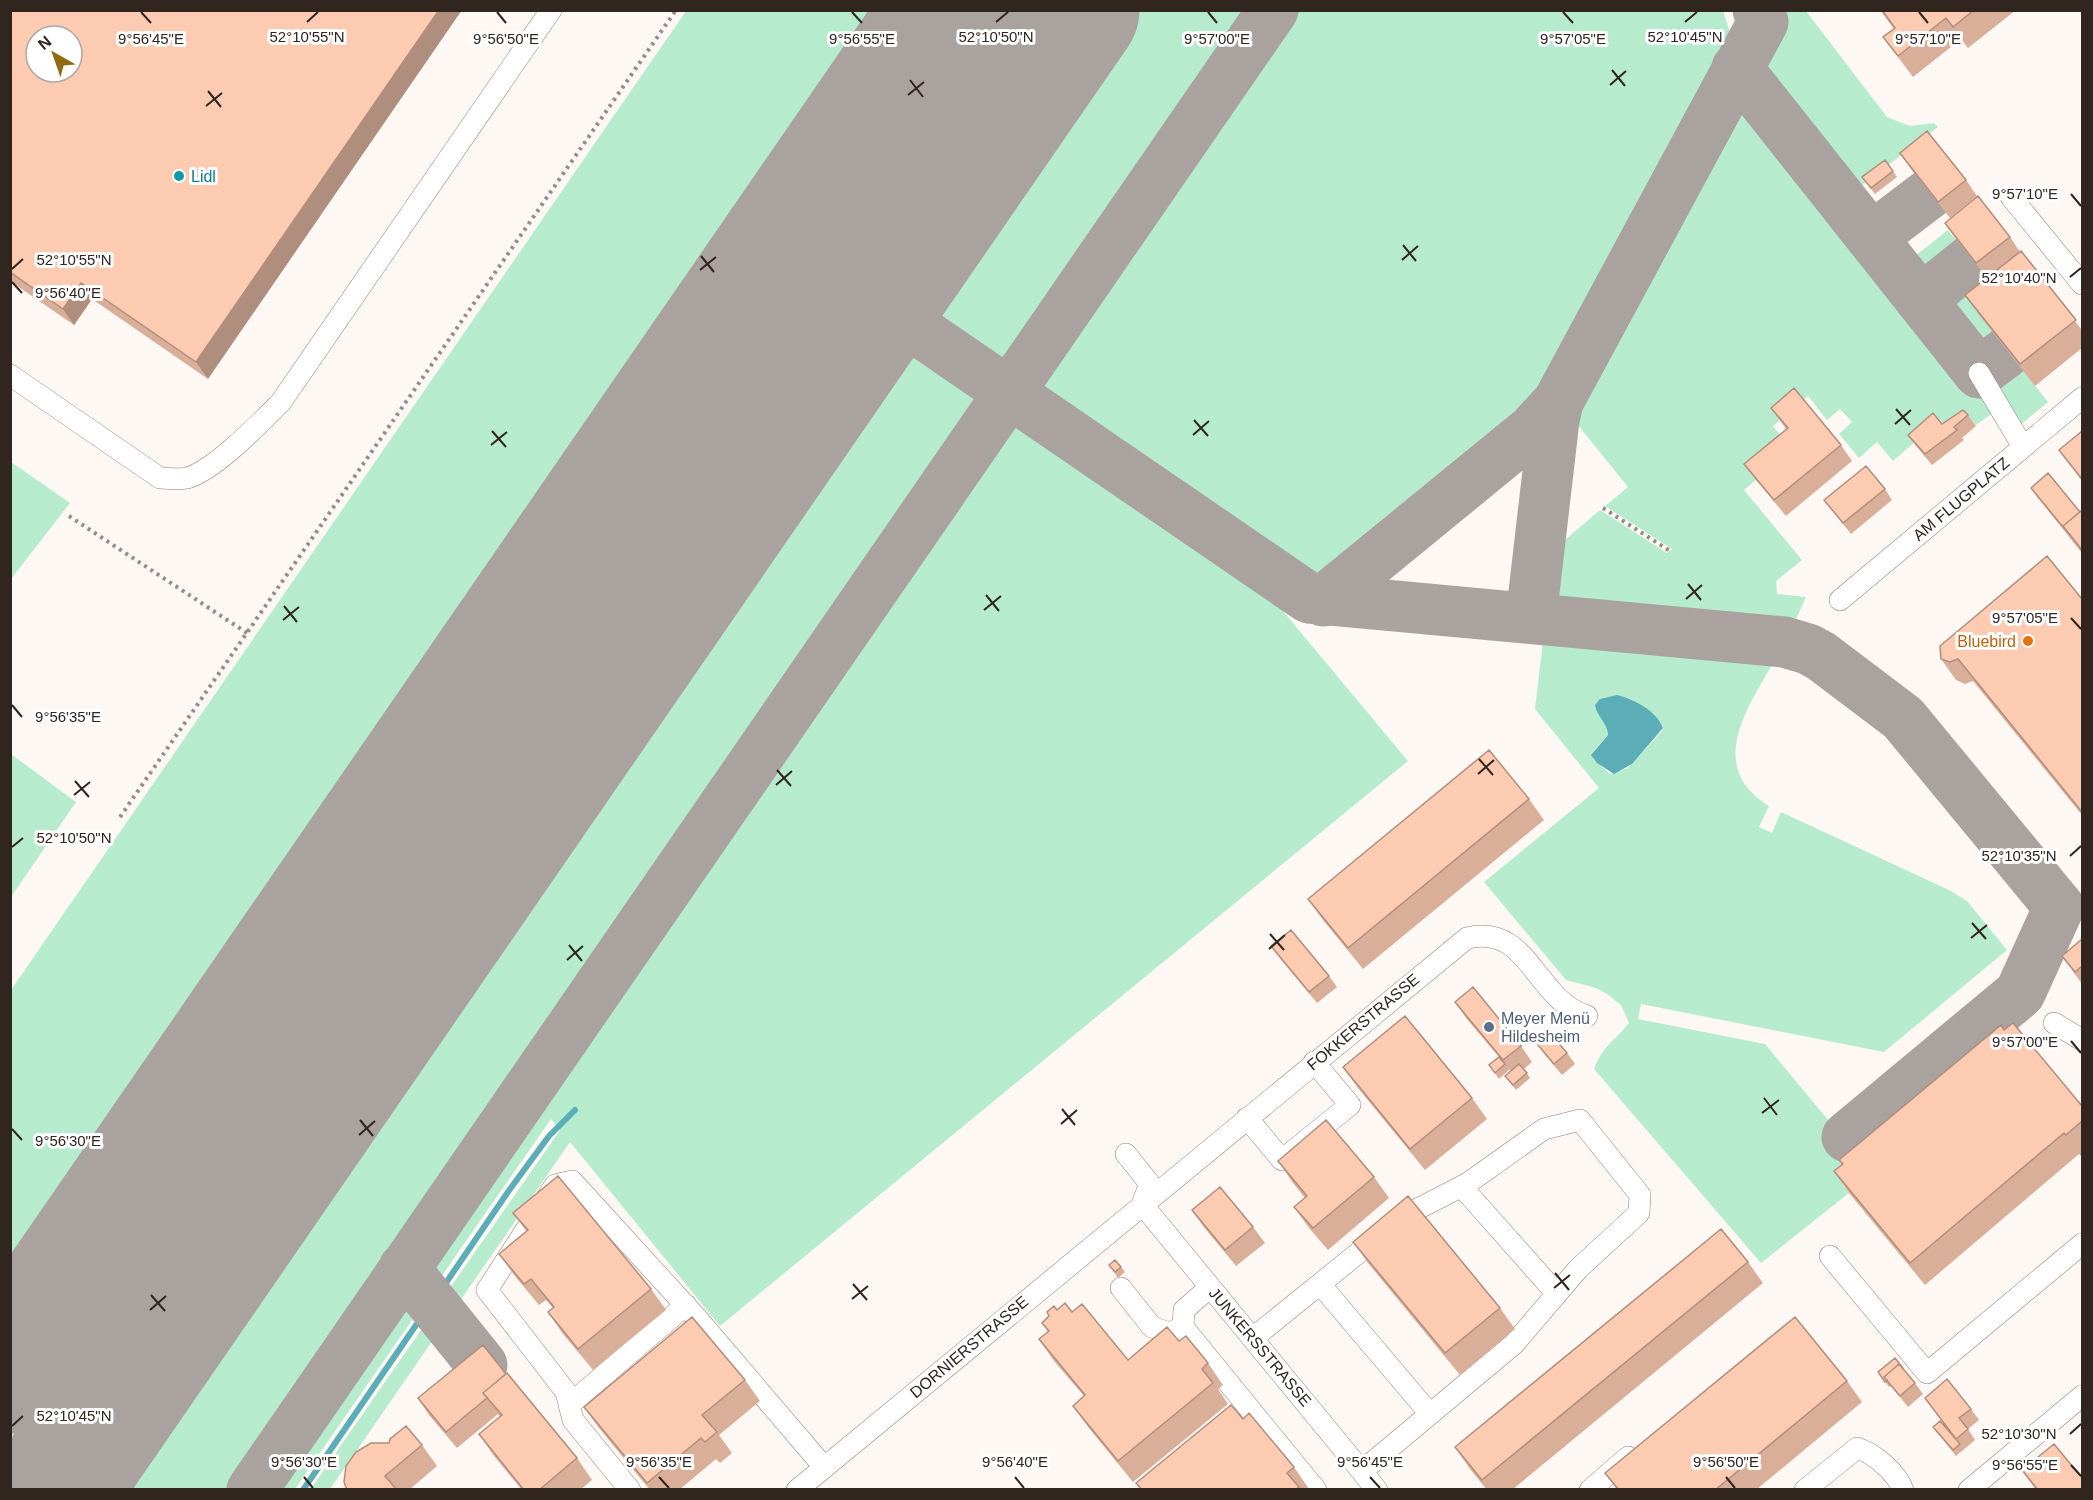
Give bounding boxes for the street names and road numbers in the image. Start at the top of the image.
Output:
street label: AM FLUGPLATZ [1910,454,2012,544]
street label: FOKKERSTRASSE [1304,970,1422,1074]
street label: JUNKERSSTRASSE [1205,1284,1315,1410]
street label: DORNIERSTRASSE [907,1293,1031,1401]

